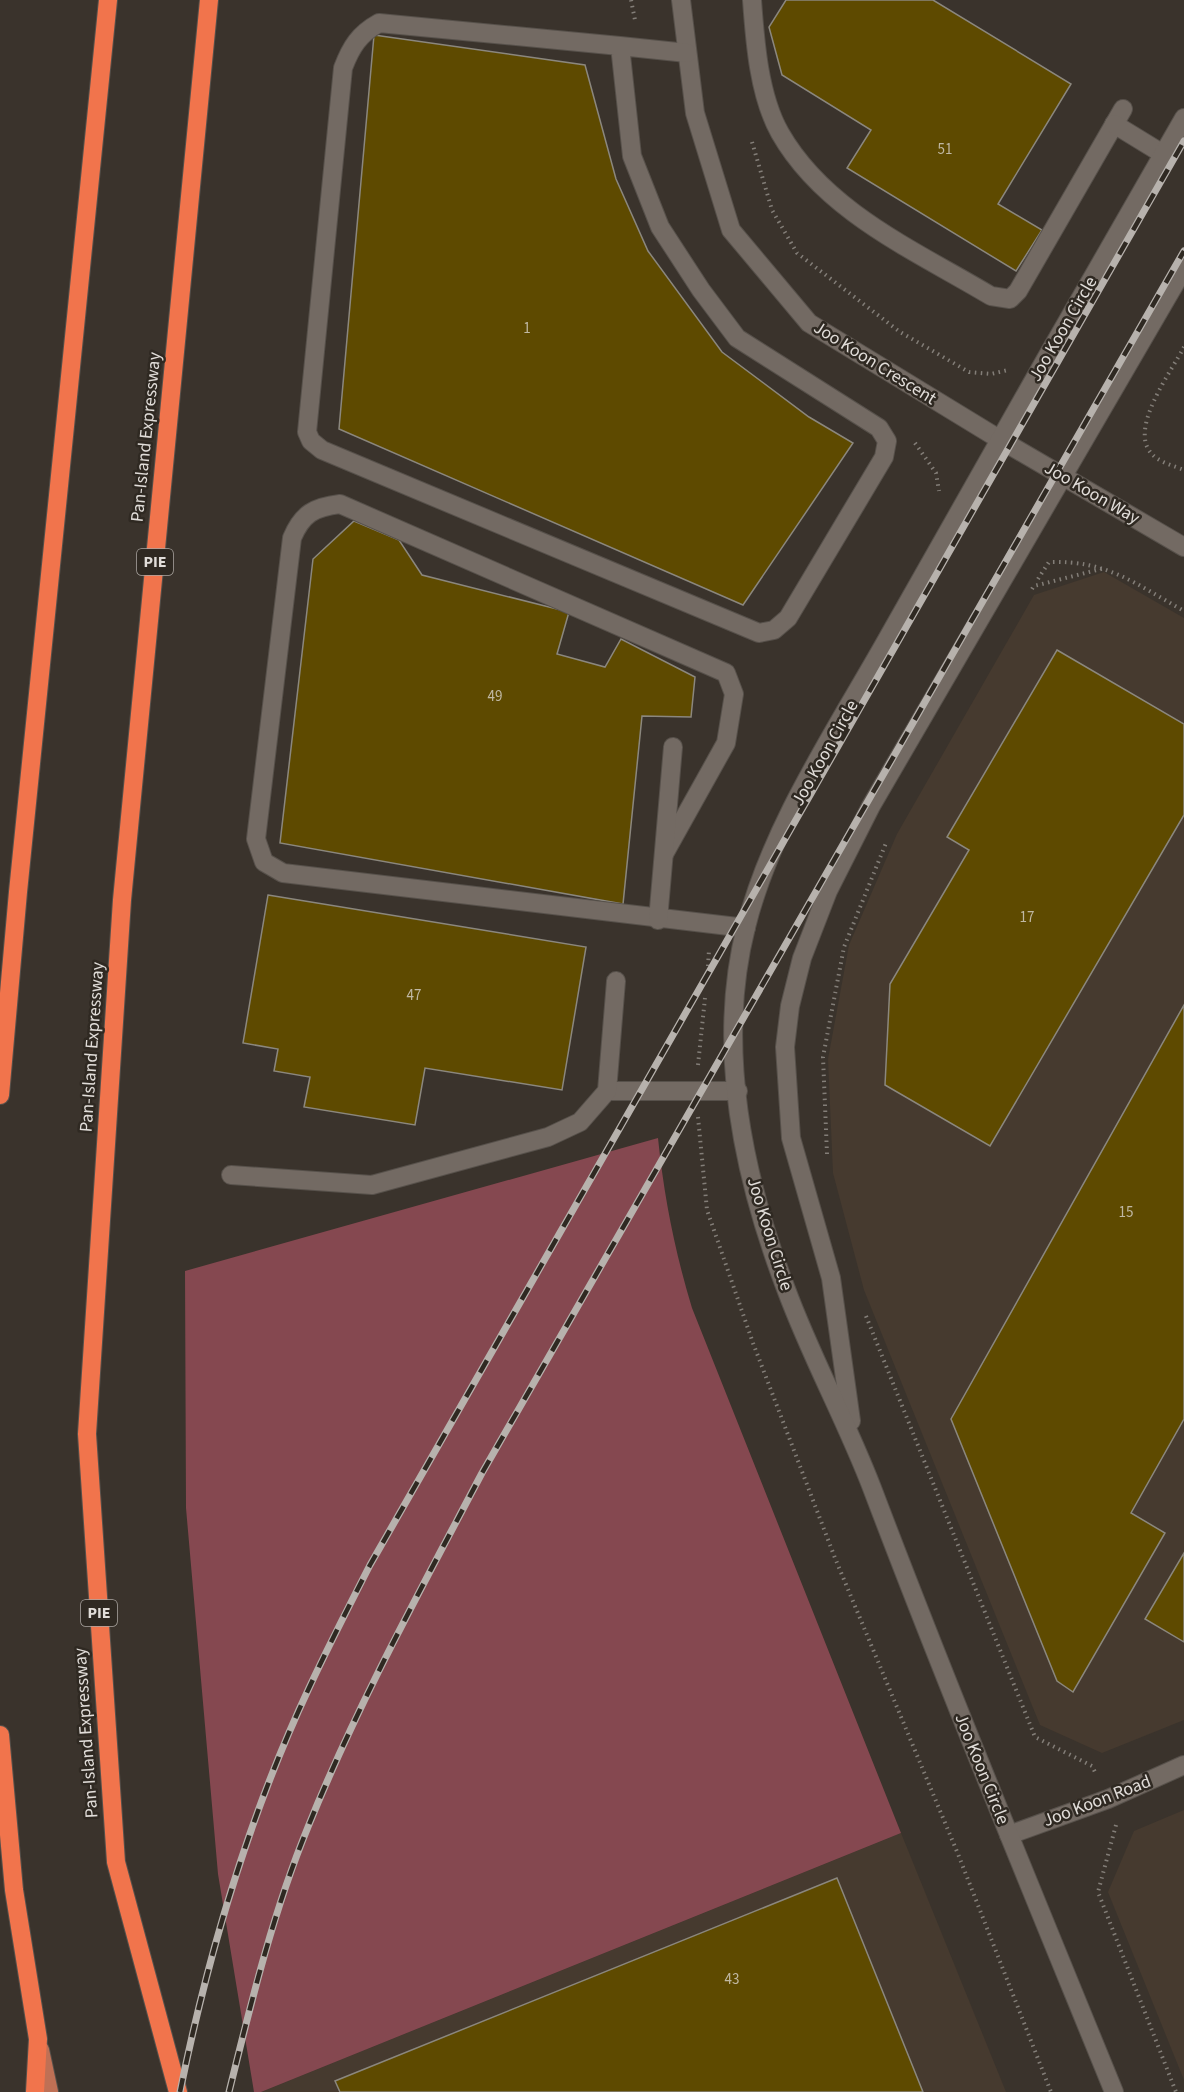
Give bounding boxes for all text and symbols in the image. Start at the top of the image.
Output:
house number: 51 [938,139,952,160]
street label: Joo Koon Circle [1023,272,1103,386]
street label: Joo Koon Crescent [809,315,941,411]
house number: 1 [523,318,531,339]
street label: Pan-Island Expressway [125,350,167,523]
street label: Joo Koon Way [1040,456,1145,531]
road number: PIE [137,549,173,575]
house number: 49 [488,686,502,707]
street label: Joo Koon Circle [786,696,864,810]
house number: 17 [1020,907,1034,928]
street label: Pan-Island Expressway [74,960,110,1133]
house number: 47 [407,985,421,1006]
street label: Joo Koon Circle [741,1174,799,1294]
house number: 15 [1119,1202,1133,1223]
road number: PIE [81,1600,117,1626]
street label: Pan-Island Expressway [68,1646,104,1819]
street label: Joo Koon Circle [948,1710,1016,1828]
street label: Joo Koon Road [1039,1769,1155,1833]
house number: 43 [725,1969,739,1990]

